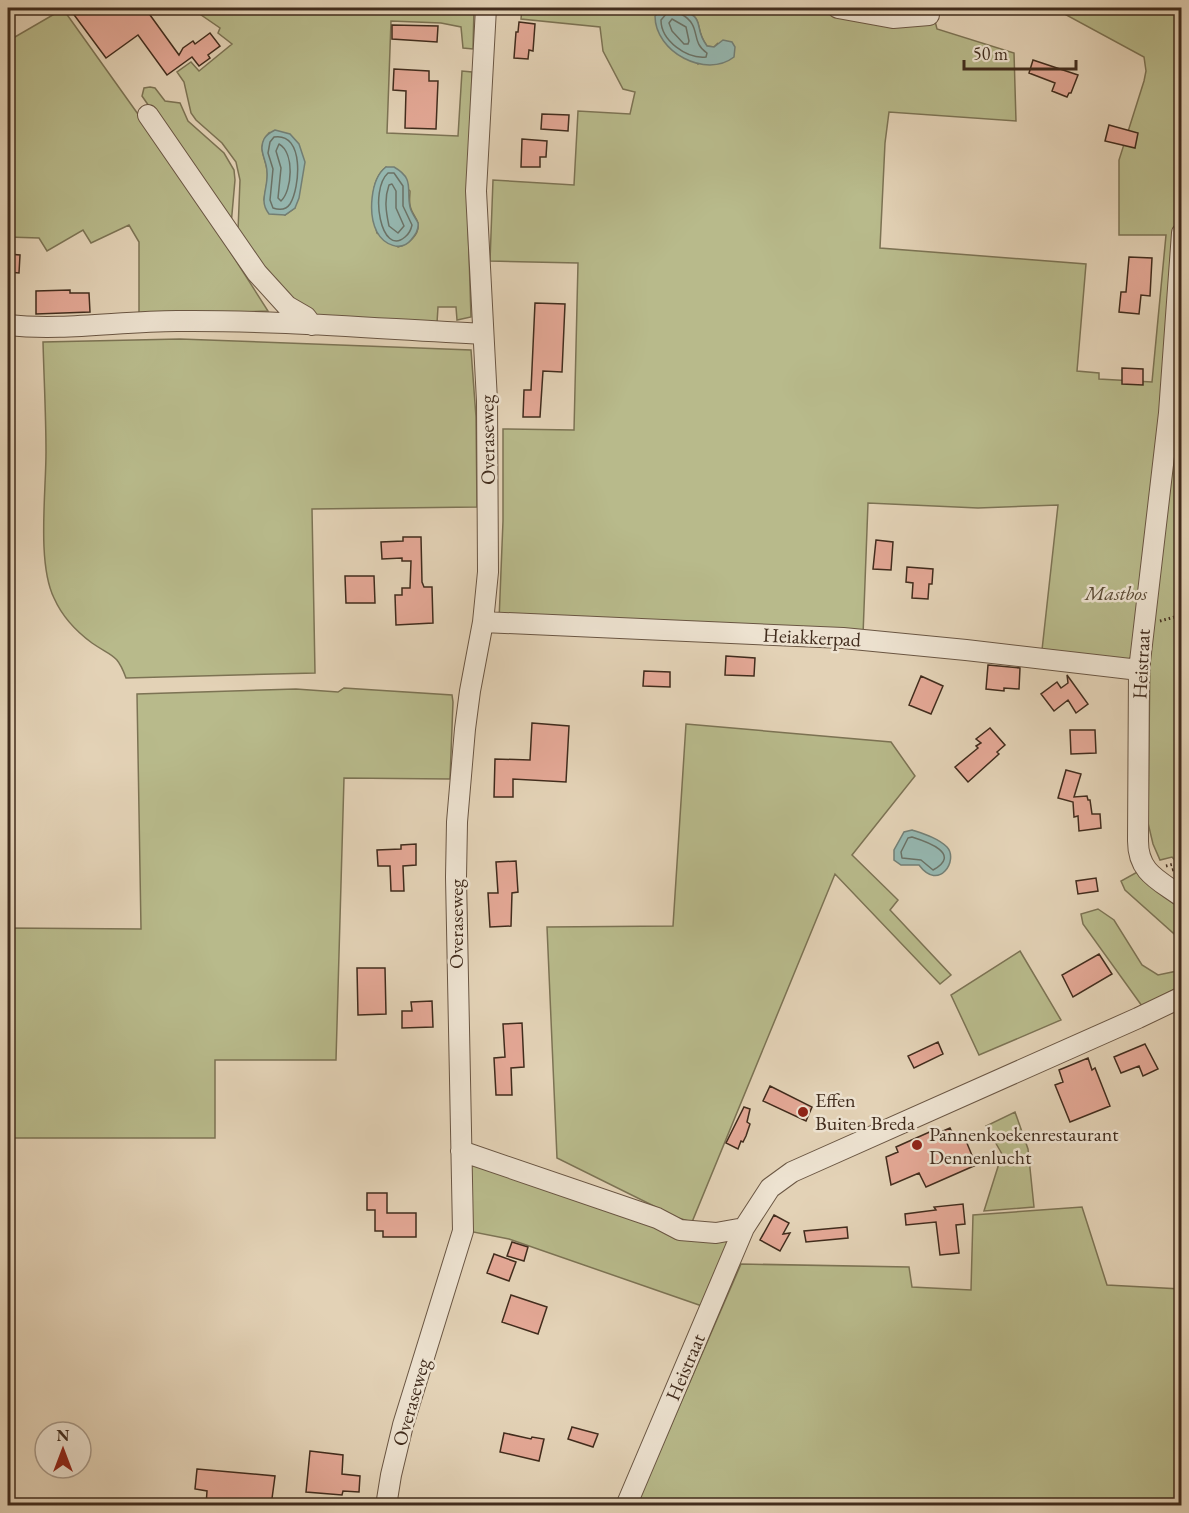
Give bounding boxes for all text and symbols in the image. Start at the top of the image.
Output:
scale bar [964,33,1076,71]
text: 50 m [973,42,1008,65]
street label: Overaseweg [473,395,501,485]
park label: Mastbos [1084,580,1148,606]
street label: Heiakkerpad [762,621,863,653]
street label: Heistraat [1126,627,1156,700]
street label: Overaseweg [443,879,469,969]
place label: Effen Buiten Breda [815,1087,915,1136]
marker: Effen Buiten Breda [796,1105,810,1119]
place label: Pannenkoekenrestaurant Dennenlucht [929,1121,1119,1170]
marker: Pannenkoekenrestaurant Dennenlucht [910,1138,924,1152]
street label: Heistraat [659,1329,711,1405]
street label: Overaseweg [386,1355,436,1449]
north arrow [33,1420,93,1480]
text: N [57,1425,70,1446]

